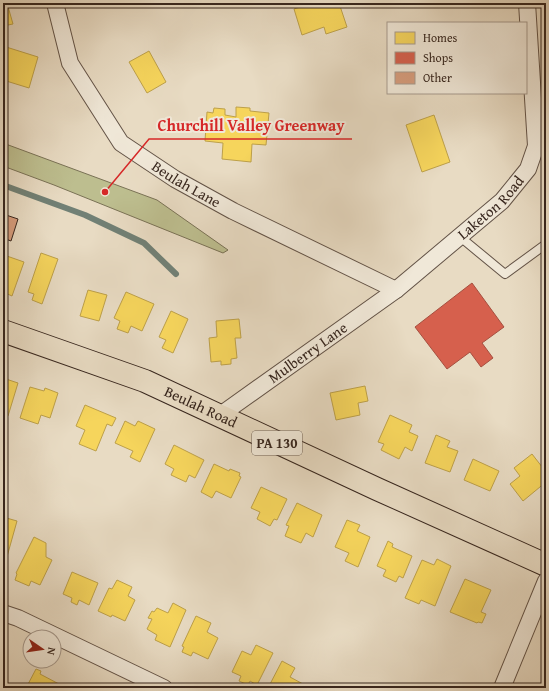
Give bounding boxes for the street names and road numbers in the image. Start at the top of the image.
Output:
street label: Beulah Lane [148,155,225,212]
street label: Laketon Road [453,171,529,244]
street label: Mulberry Lane [264,317,351,388]
street label: Beulah Road [161,380,241,432]
road number: PA 130 [252,431,302,455]

